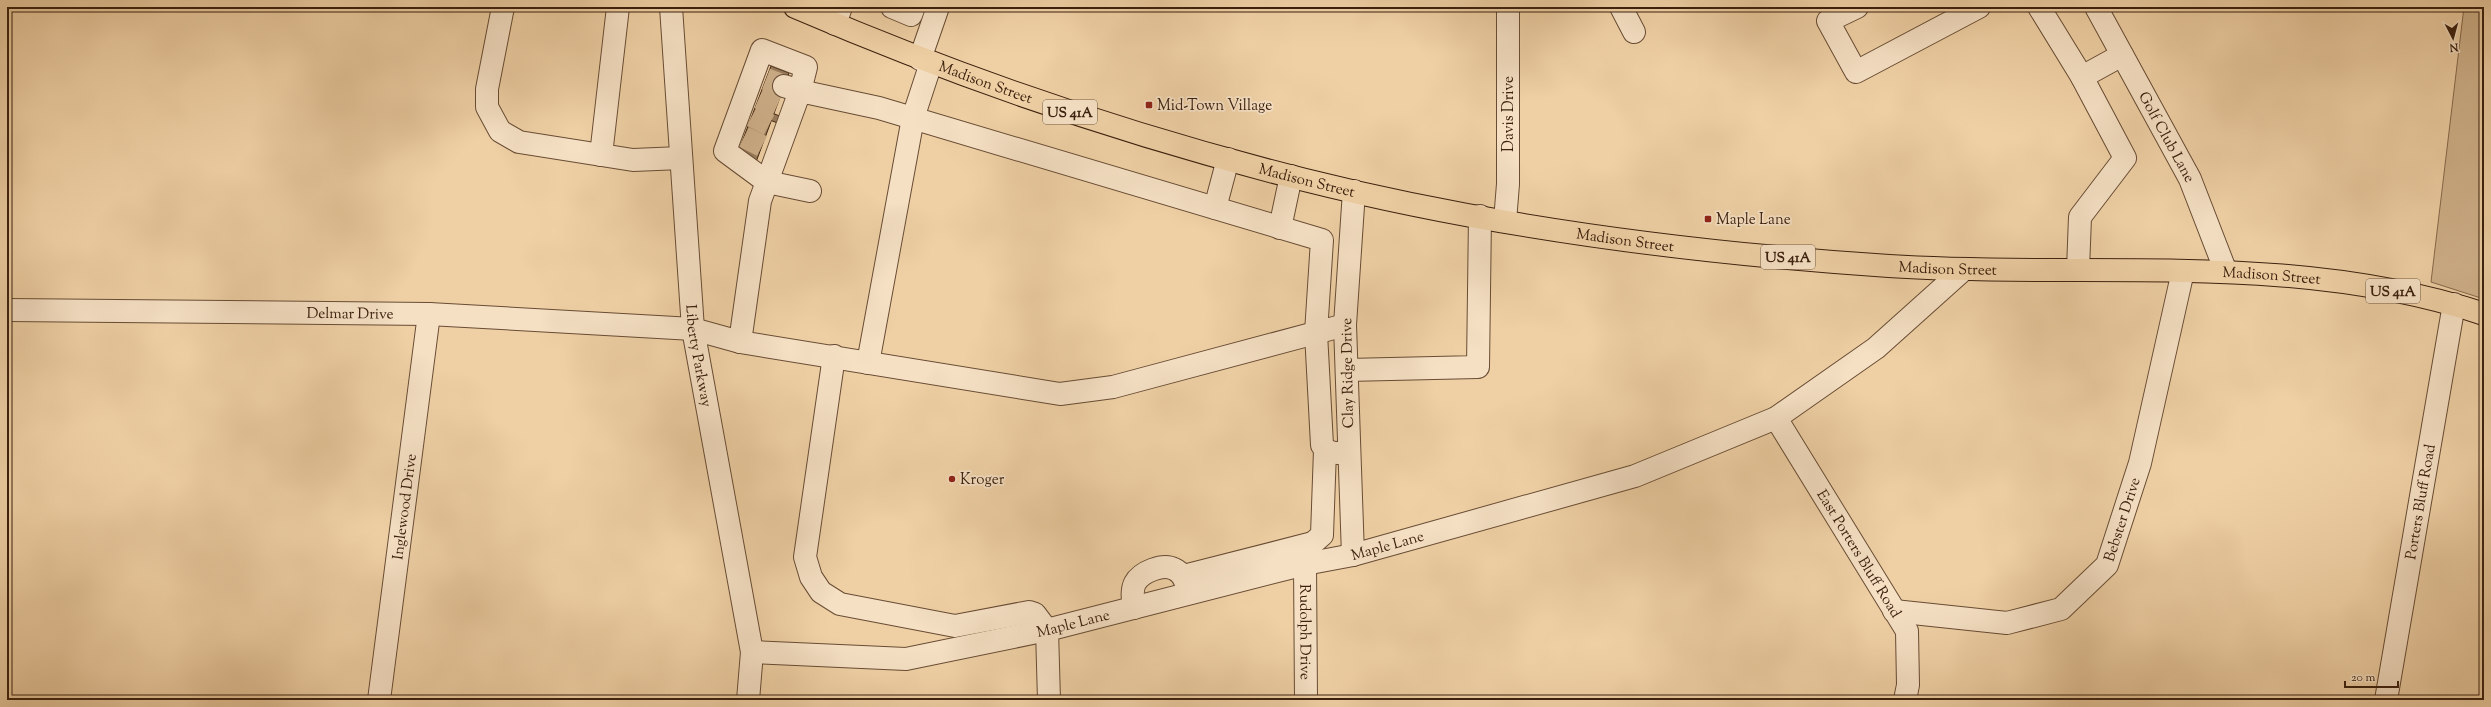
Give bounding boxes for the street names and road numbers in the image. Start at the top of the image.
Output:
street label: Madison Street [935,57,1035,110]
street label: Davis Drive [1499,76,1520,152]
street label: Golf Club Lane [2132,88,2199,187]
road number: US 41A [1043,100,1097,124]
street label: Madison Street [1256,159,1357,204]
street label: Madison Street [1575,225,1675,258]
road number: US 41A [1761,245,1815,269]
street label: Madison Street [1898,258,1997,282]
street label: Madison Street [2222,263,2322,291]
road number: US 41A [2366,279,2420,303]
street label: Delmar Drive [306,304,394,326]
street label: Liberty Parkway [679,304,716,409]
street label: Clay Ridge Drive [1337,318,1360,428]
street label: Porters Bluff Road [2401,442,2442,561]
street label: Inglewood Drive [388,452,423,561]
street label: Bebster Drive [2100,475,2147,565]
street label: East Porters Bluff Road [1811,486,1906,623]
street label: Maple Lane [1349,527,1427,567]
street label: Rudolph Drive [1293,584,1315,680]
street label: Maple Lane [1035,605,1112,644]

